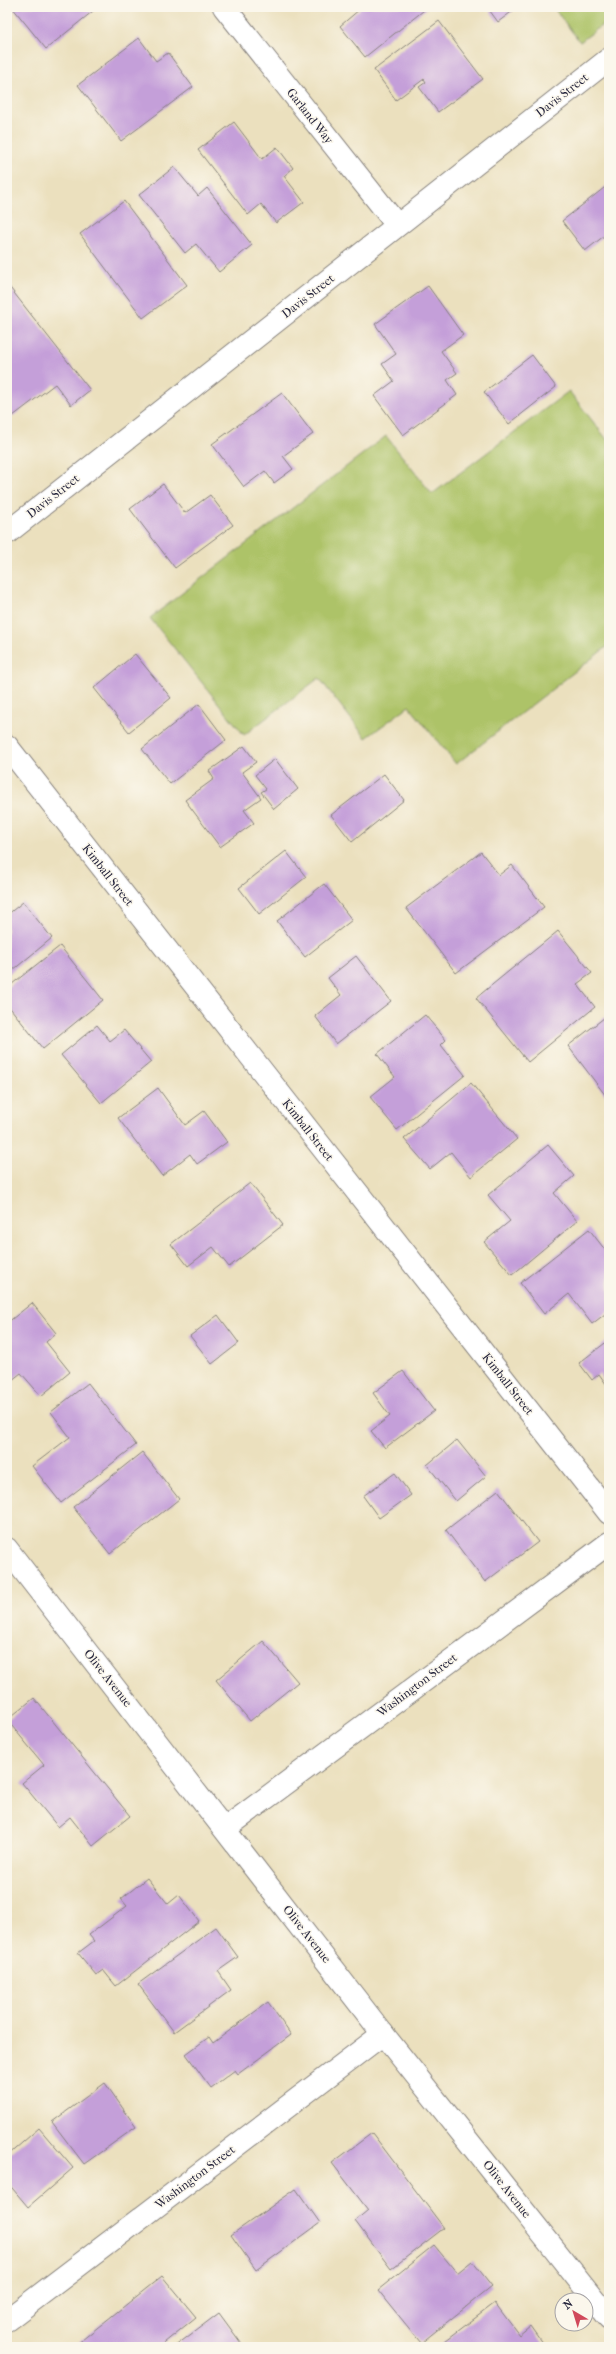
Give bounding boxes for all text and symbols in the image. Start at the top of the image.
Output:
street label: Davis Street [533,70,592,120]
street label: Garland Way [284,85,336,147]
street label: Davis Street [279,271,338,321]
street label: Davis Street [24,471,83,521]
street label: Kimball Street [79,841,137,909]
street label: Kimball Street [279,1096,337,1164]
street label: Kimball Street [479,1350,537,1418]
street label: Olive Avenue [81,1646,135,1710]
street label: Washington Street [374,1650,460,1720]
street label: Olive Avenue [280,1902,334,1966]
street label: Washington Street [152,2142,238,2212]
street label: Olive Avenue [480,2157,534,2221]
north arrow [554,2292,594,2332]
text: N [561,2296,576,2312]

